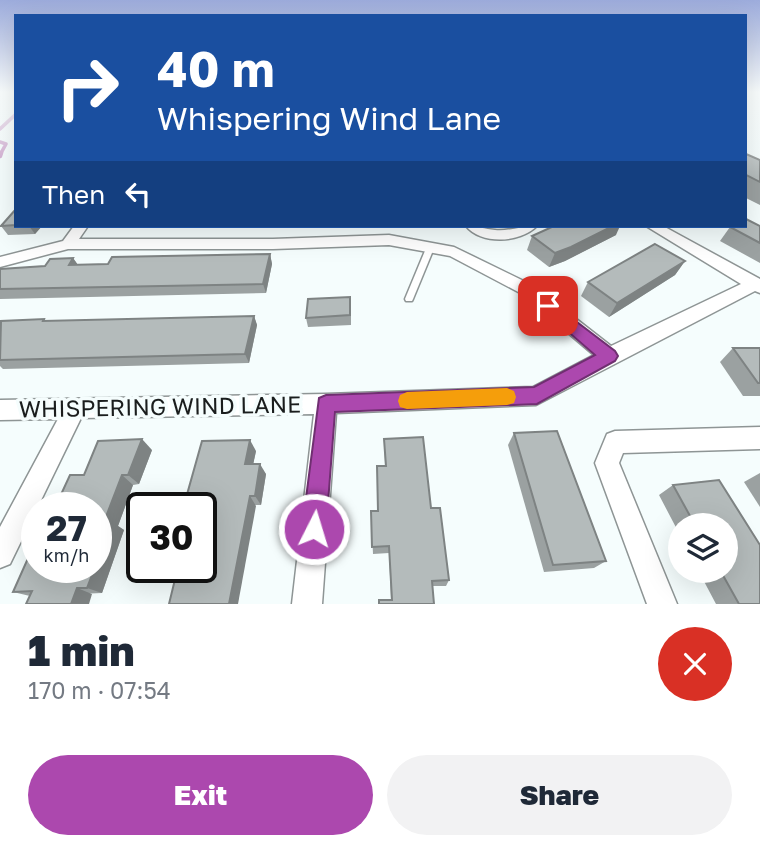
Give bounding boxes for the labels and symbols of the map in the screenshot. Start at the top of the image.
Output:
pin [518,276,578,336]
street label: WHISPERING WIND LANE [19,390,301,422]
speed limit sign: 30 [126,492,217,583]
position arrow [277,492,351,566]

